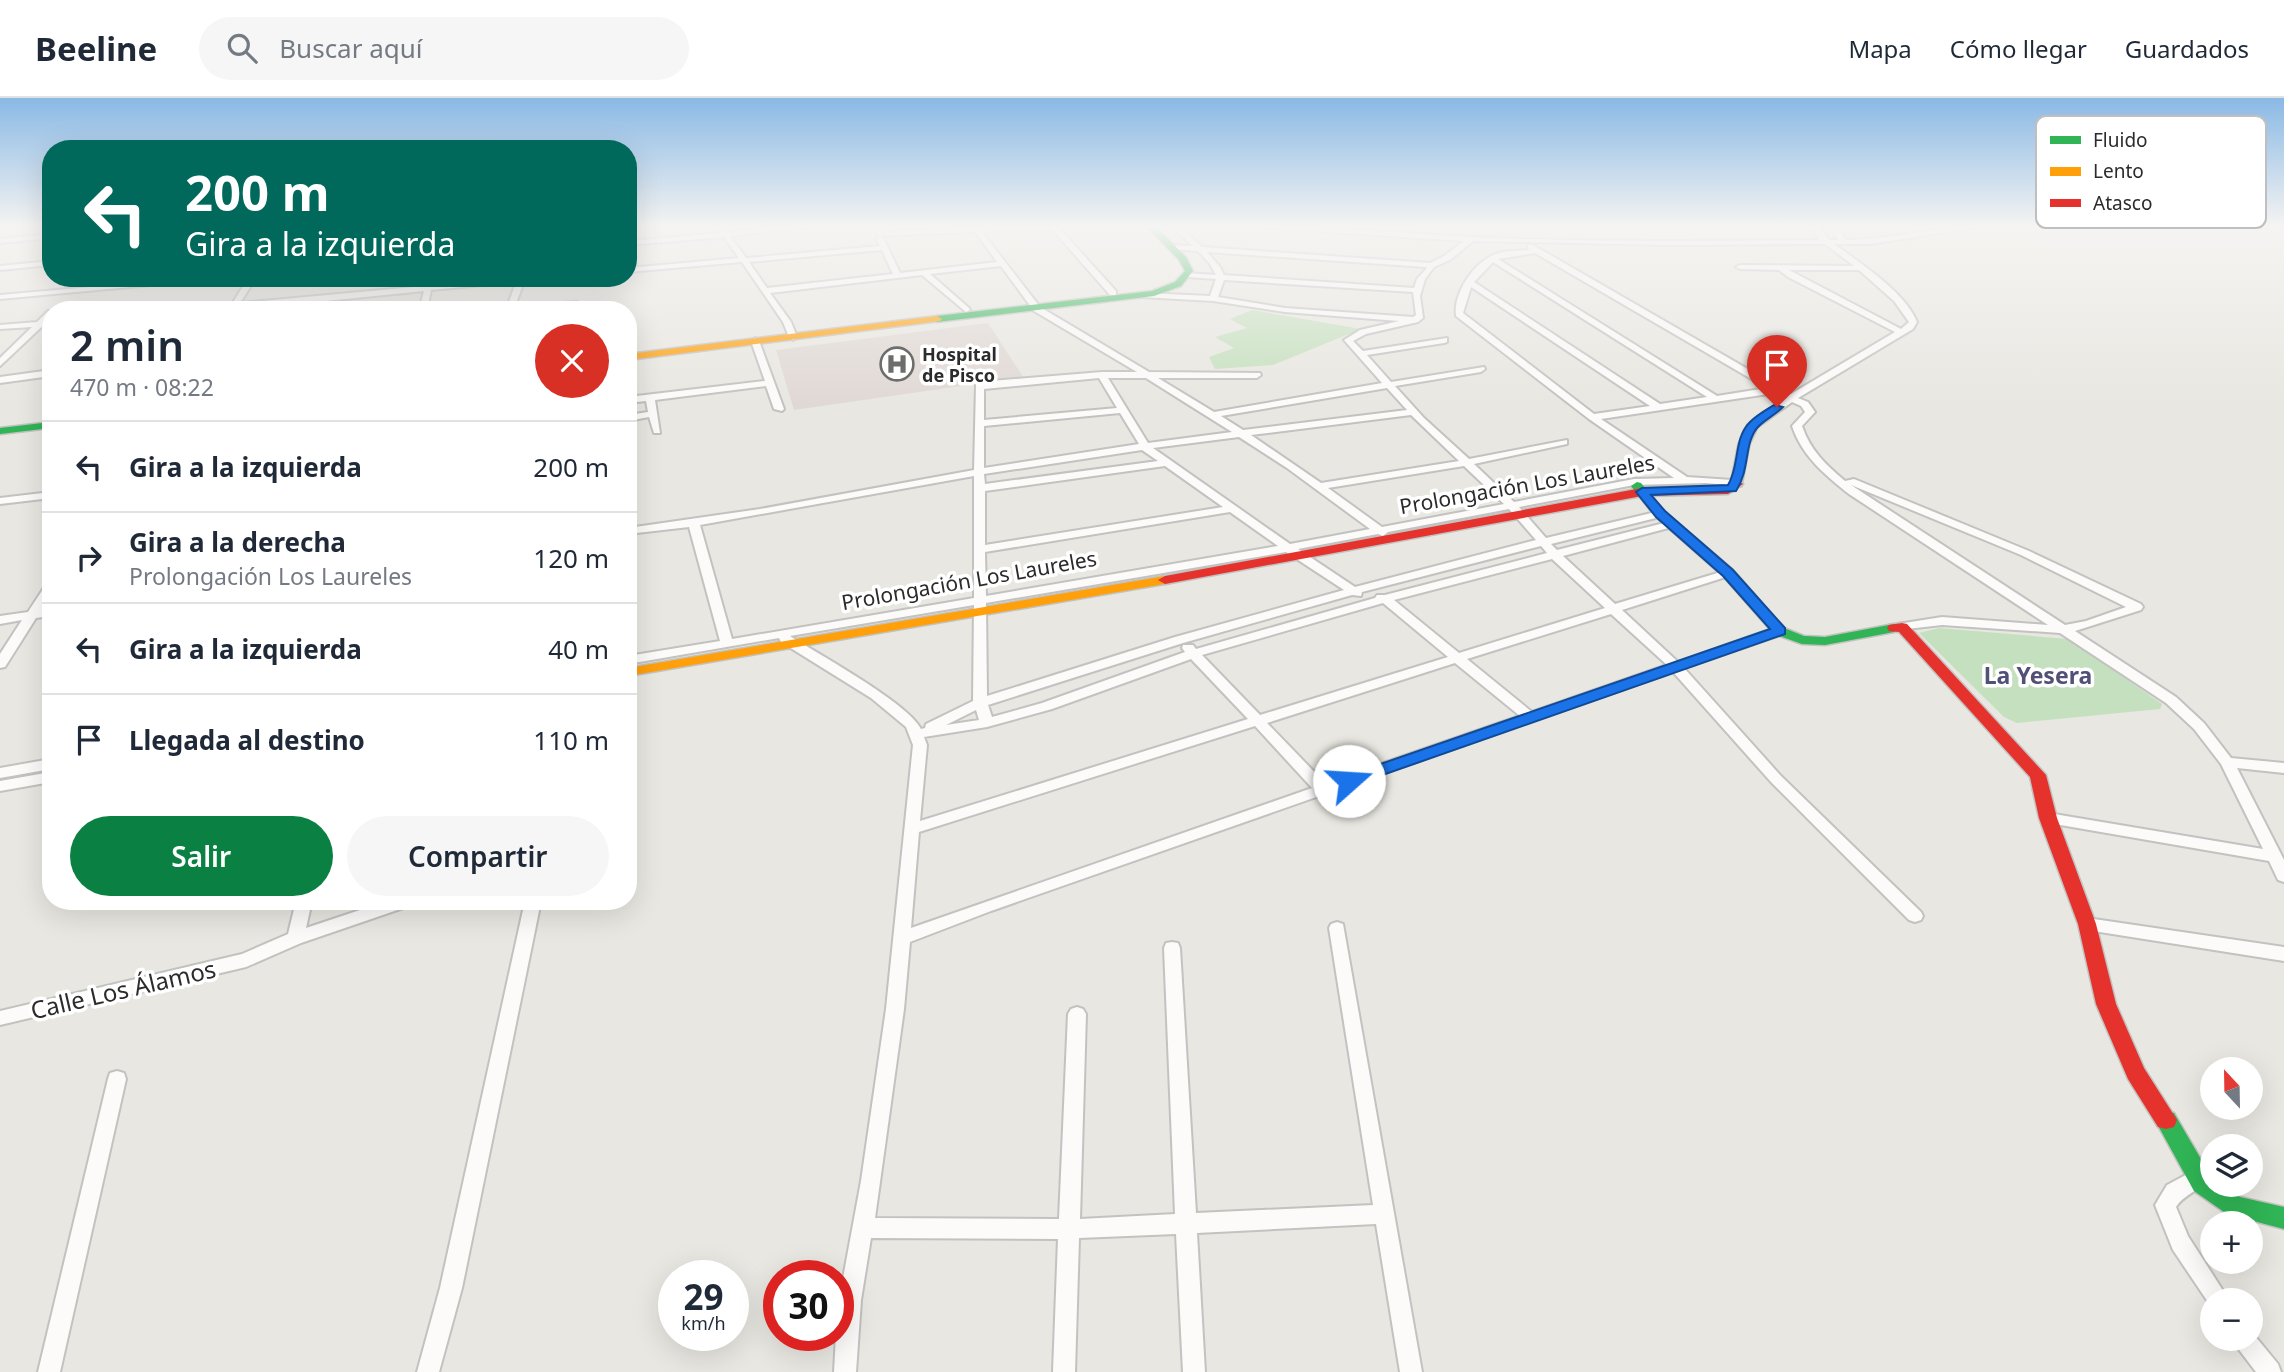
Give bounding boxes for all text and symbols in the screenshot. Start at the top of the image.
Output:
search box [199,17,689,80]
text: Beeline [35,26,157,71]
icon: search [223,29,261,67]
text: Buscar aquí [279,30,423,66]
text: Mapa [1848,32,1912,65]
text: Cómo llegar [1950,32,2087,65]
text: Guardados [2125,32,2249,65]
legend [2036,116,2266,228]
text: Fluido [2093,127,2148,153]
text: Lento [2093,158,2144,184]
text: 200 m [185,159,330,225]
icon: left [70,168,161,259]
text: Atasco [2093,190,2152,216]
text: Gira a la izquierda [185,222,455,265]
text: 2 min [70,316,184,373]
button: close [535,324,609,398]
pin [1747,335,1807,407]
place label: Hospital de Pisco [922,342,997,387]
hospital icon: Hospital de Pisco [878,345,916,383]
icon: arrive [1758,346,1796,384]
text: 470 m · 08:22 [70,371,214,403]
icon: left [70,448,108,486]
street label: Prolongación Los Laureles [1397,448,1657,520]
text: Gira a la izquierda [129,449,362,485]
text: 200 m [533,449,609,485]
text: Gira a la derecha [129,524,346,560]
icon: right [70,539,108,577]
text: 120 m [533,540,609,576]
street label: Prolongación Los Laureles [839,544,1099,616]
text: Prolongación Los Laureles [129,560,412,592]
icon: left [70,630,108,668]
text: Gira a la izquierda [129,631,362,667]
text: 40 m [548,631,609,667]
district label: La Yesera [1984,659,2092,691]
icon: arrive [70,721,108,759]
text: Llegada al destino [129,722,365,758]
text: 110 m [533,722,609,758]
position arrow [1312,744,1386,818]
button: Salir [70,816,333,896]
button: Compartir [347,816,609,896]
street label: Calle Los Álamos [27,952,219,1026]
north arrow [2200,1057,2263,1120]
map controls [2200,1057,2263,1351]
button: layers [2200,1134,2263,1197]
button: + [2200,1211,2263,1274]
speed limit sign: 30 [763,1260,854,1351]
text: 29 [683,1273,724,1320]
button: − [2200,1288,2263,1351]
text: km/h [681,1311,726,1335]

